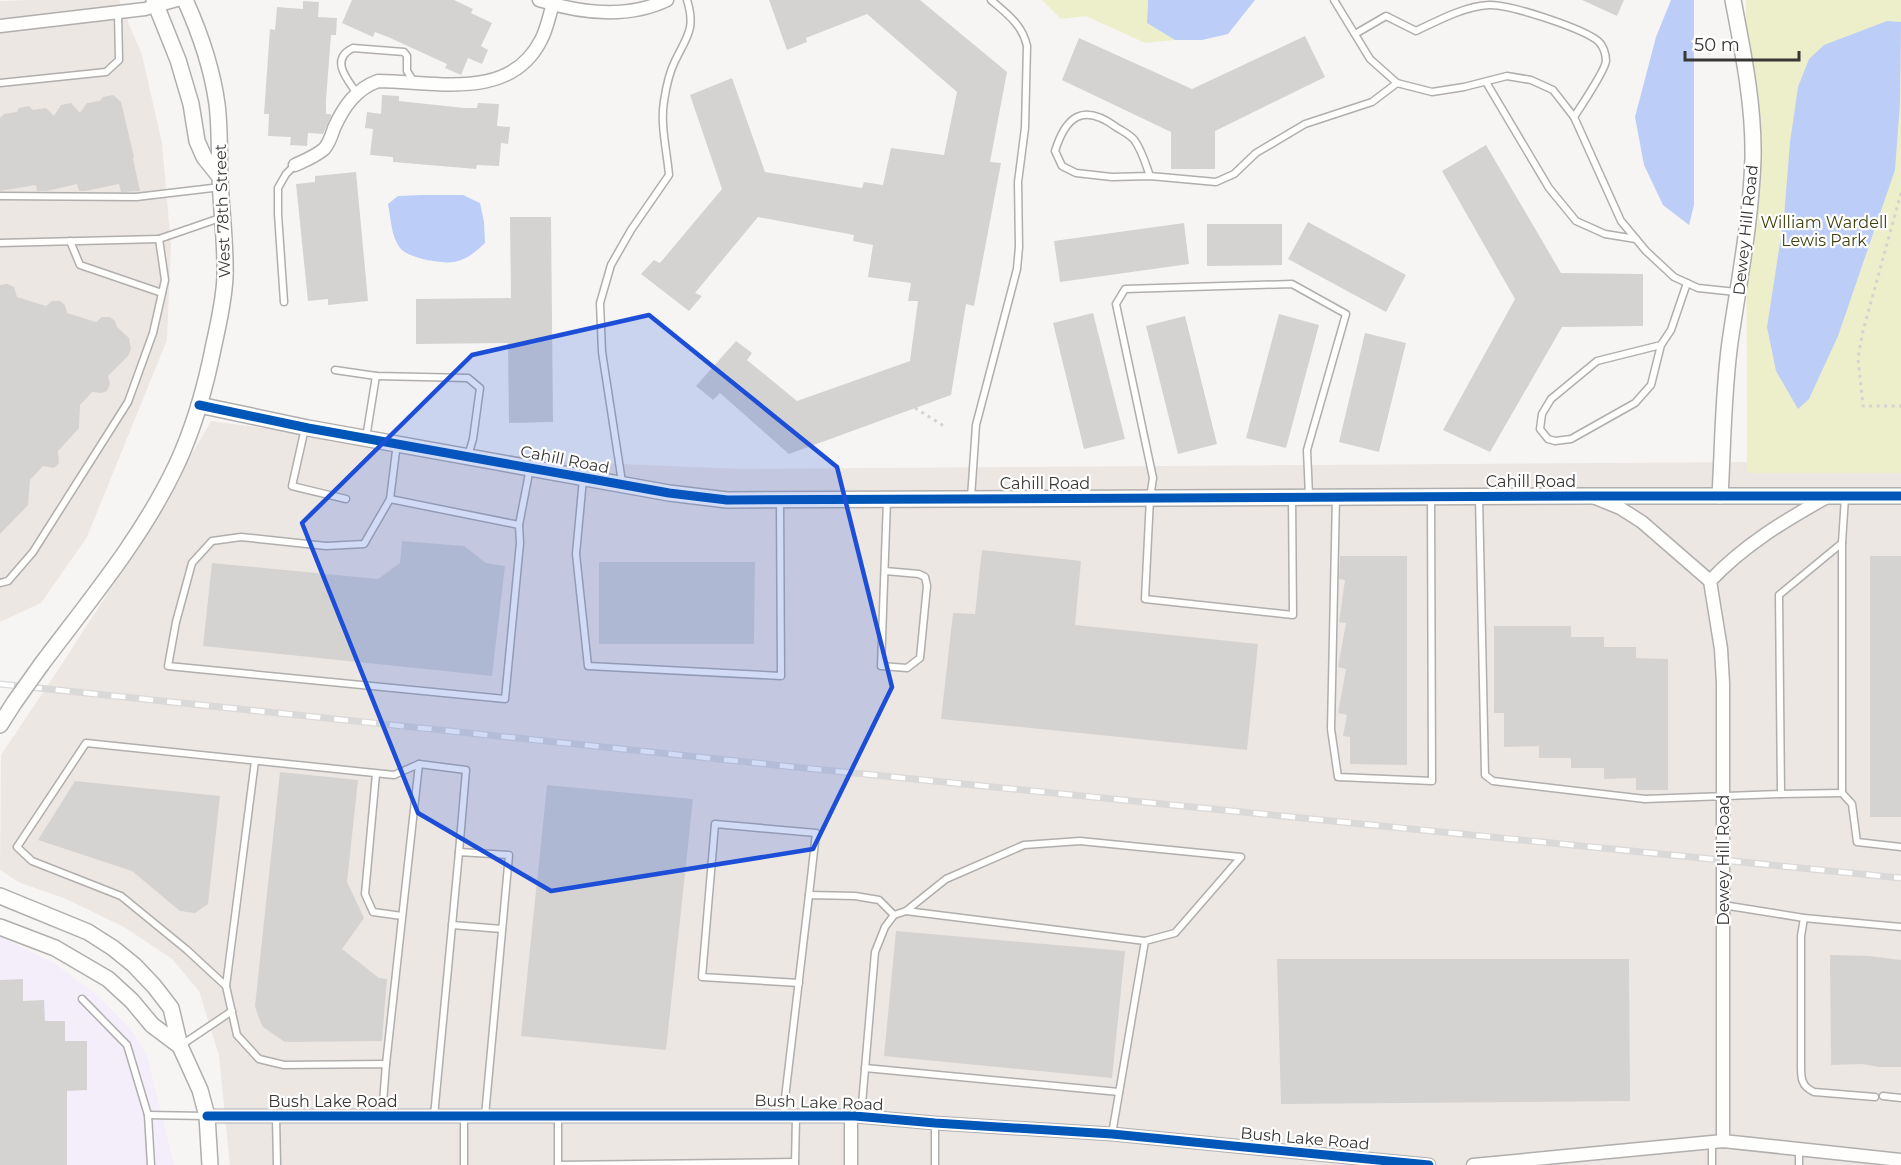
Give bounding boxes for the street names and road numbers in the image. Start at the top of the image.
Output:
street label: West 78th Street [211,143,234,278]
street label: Dewey Hill Road [1729,164,1762,296]
street label: Cahill Road [519,442,611,477]
street label: Cahill Road [1486,472,1576,491]
street label: Cahill Road [1000,474,1090,493]
street label: Dewey Hill Road [1714,795,1733,925]
street label: Bush Lake Road [754,1091,884,1114]
street label: Bush Lake Road [268,1092,398,1111]
street label: Bush Lake Road [1240,1123,1370,1154]

